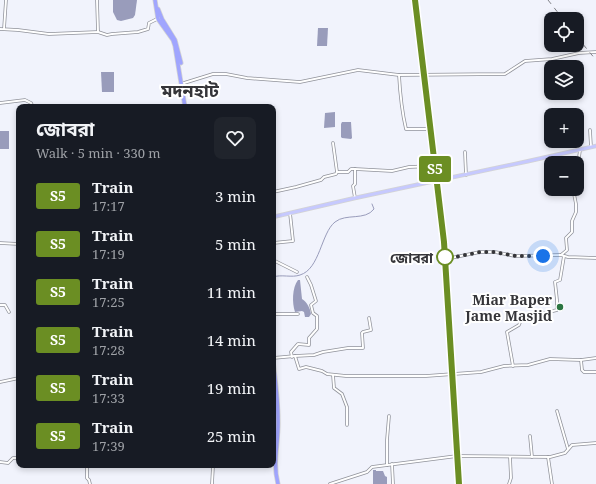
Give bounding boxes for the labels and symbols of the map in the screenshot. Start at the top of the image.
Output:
district label: মদনহাট [160,78,220,102]
line badge: S5 [417,156,453,182]
your location [533,246,553,266]
place label: জোবরা [390,248,434,267]
marker: জোবরা [436,248,454,266]
place label: Miar Baper Jame Masjid [464,290,553,325]
marker: Miar Baper Jame Masjid [555,302,565,312]

